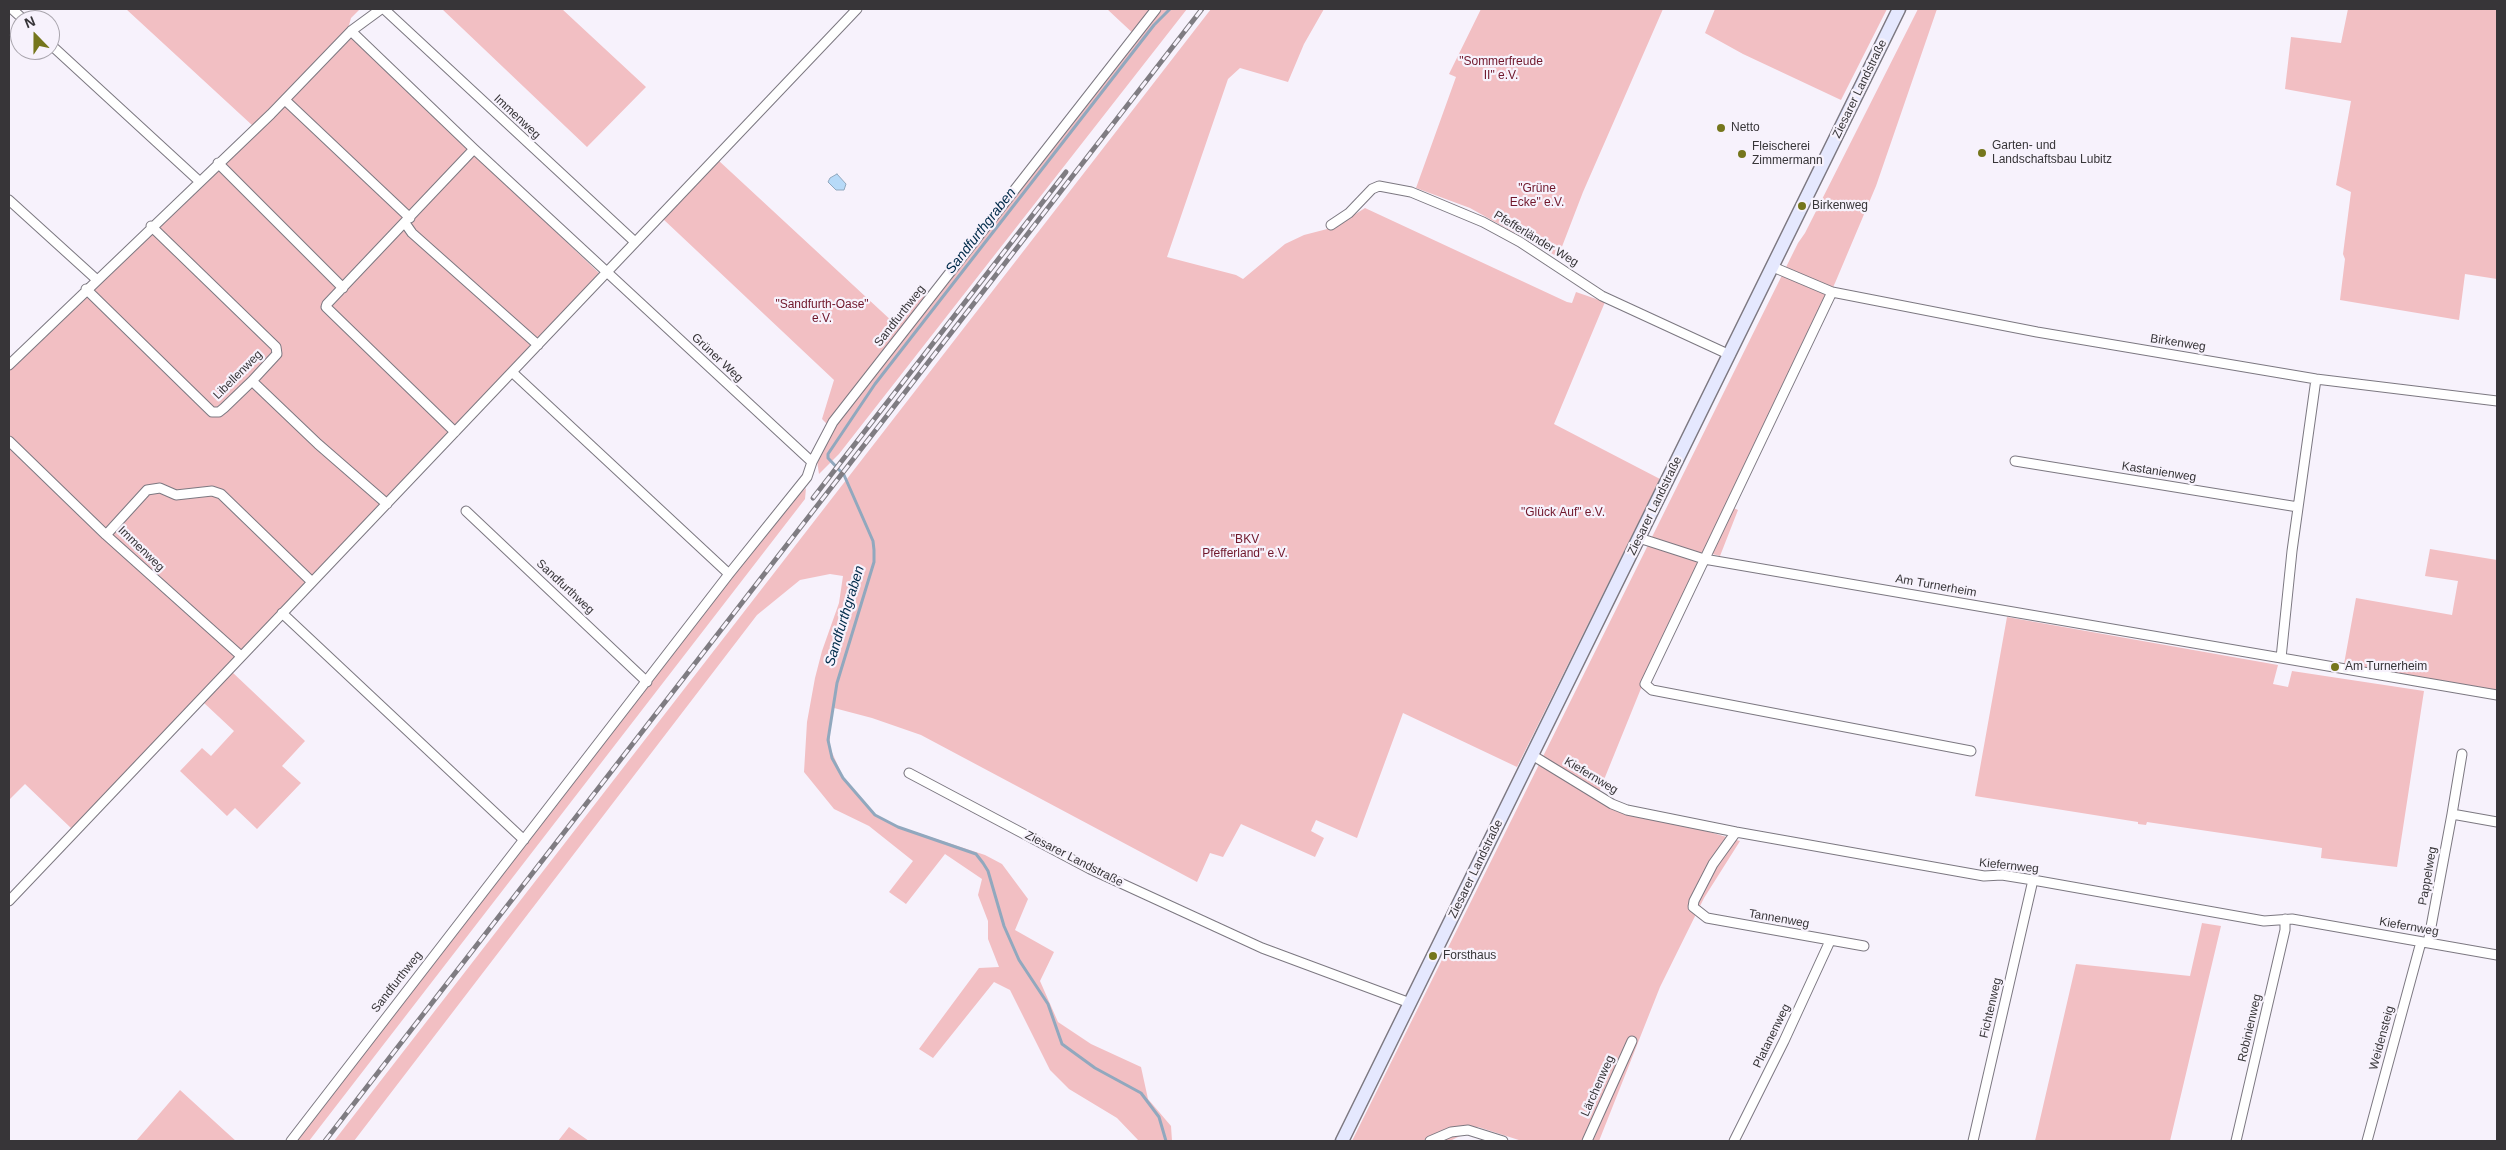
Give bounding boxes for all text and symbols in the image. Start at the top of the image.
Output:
north arrow [10,10,60,60]
text: N [22,13,37,31]
street label: Ziesarer Landstraße [1830,37,1890,141]
park label: "Sommerfreude II" e.V. [1459,55,1543,83]
street label: Immenweg [491,92,543,142]
place label: Netto [1731,121,1760,135]
marker: Netto [1715,122,1727,134]
place label: Garten- und Landschaftsbau Lubitz [1992,139,2112,167]
place label: Fleischerei Zimmermann [1752,140,1823,168]
marker: Garten- und Landschaftsbau Lubitz [1976,147,1988,159]
marker: Fleischerei Zimmermann [1736,148,1748,160]
park label: "Grüne Ecke" e.V. [1510,182,1564,210]
water label: Sandfurthgraben [942,185,1020,277]
place label: Birkenweg [1812,199,1868,213]
marker: Birkenweg [1796,200,1808,212]
street label: Pfefferländer Weg [1491,208,1581,270]
street label: Sandfurthweg [872,282,928,350]
park label: "Sandfurth-Oase" e.V. [775,298,869,326]
street label: Grüner Weg [688,331,746,385]
street label: Birkenweg [2149,332,2207,354]
street label: Libellenweg [211,348,265,402]
street label: Ziesarer Landstraße [1625,454,1685,558]
street label: Kastanienweg [2121,459,2197,485]
park label: "Glück Auf" e.V. [1521,506,1605,520]
street label: Immenweg [115,523,167,575]
park label: "BKV Pfefferland" e.V. [1202,533,1288,561]
street label: Sandfurthweg [533,556,597,618]
water label: Sandfurthgraben [822,564,868,668]
street label: Am Turnerheim [1894,572,1978,600]
place label: Am Turnerheim [2345,660,2427,674]
marker: Am Turnerheim [2329,661,2341,673]
street label: Kiefernweg [1562,754,1620,798]
street label: Ziesarer Landstraße [1446,817,1506,921]
street label: Ziesarer Landstraße [1023,828,1125,890]
street label: Pappelweg [2416,846,2440,906]
street label: Kiefernweg [1978,856,2040,876]
street label: Tannenweg [1748,907,1810,931]
street label: Kiefernweg [2378,915,2440,939]
street label: Sandfurthweg [369,948,425,1016]
place label: Forsthaus [1443,949,1496,963]
marker: Forsthaus [1427,950,1439,962]
street label: Fichtenweg [1977,976,2005,1040]
street label: Robinienweg [2235,993,2265,1063]
street label: Platanenweg [1750,1002,1794,1070]
street label: Weidensteig [2367,1004,2397,1072]
street label: Lärchenweg [1578,1053,1618,1119]

